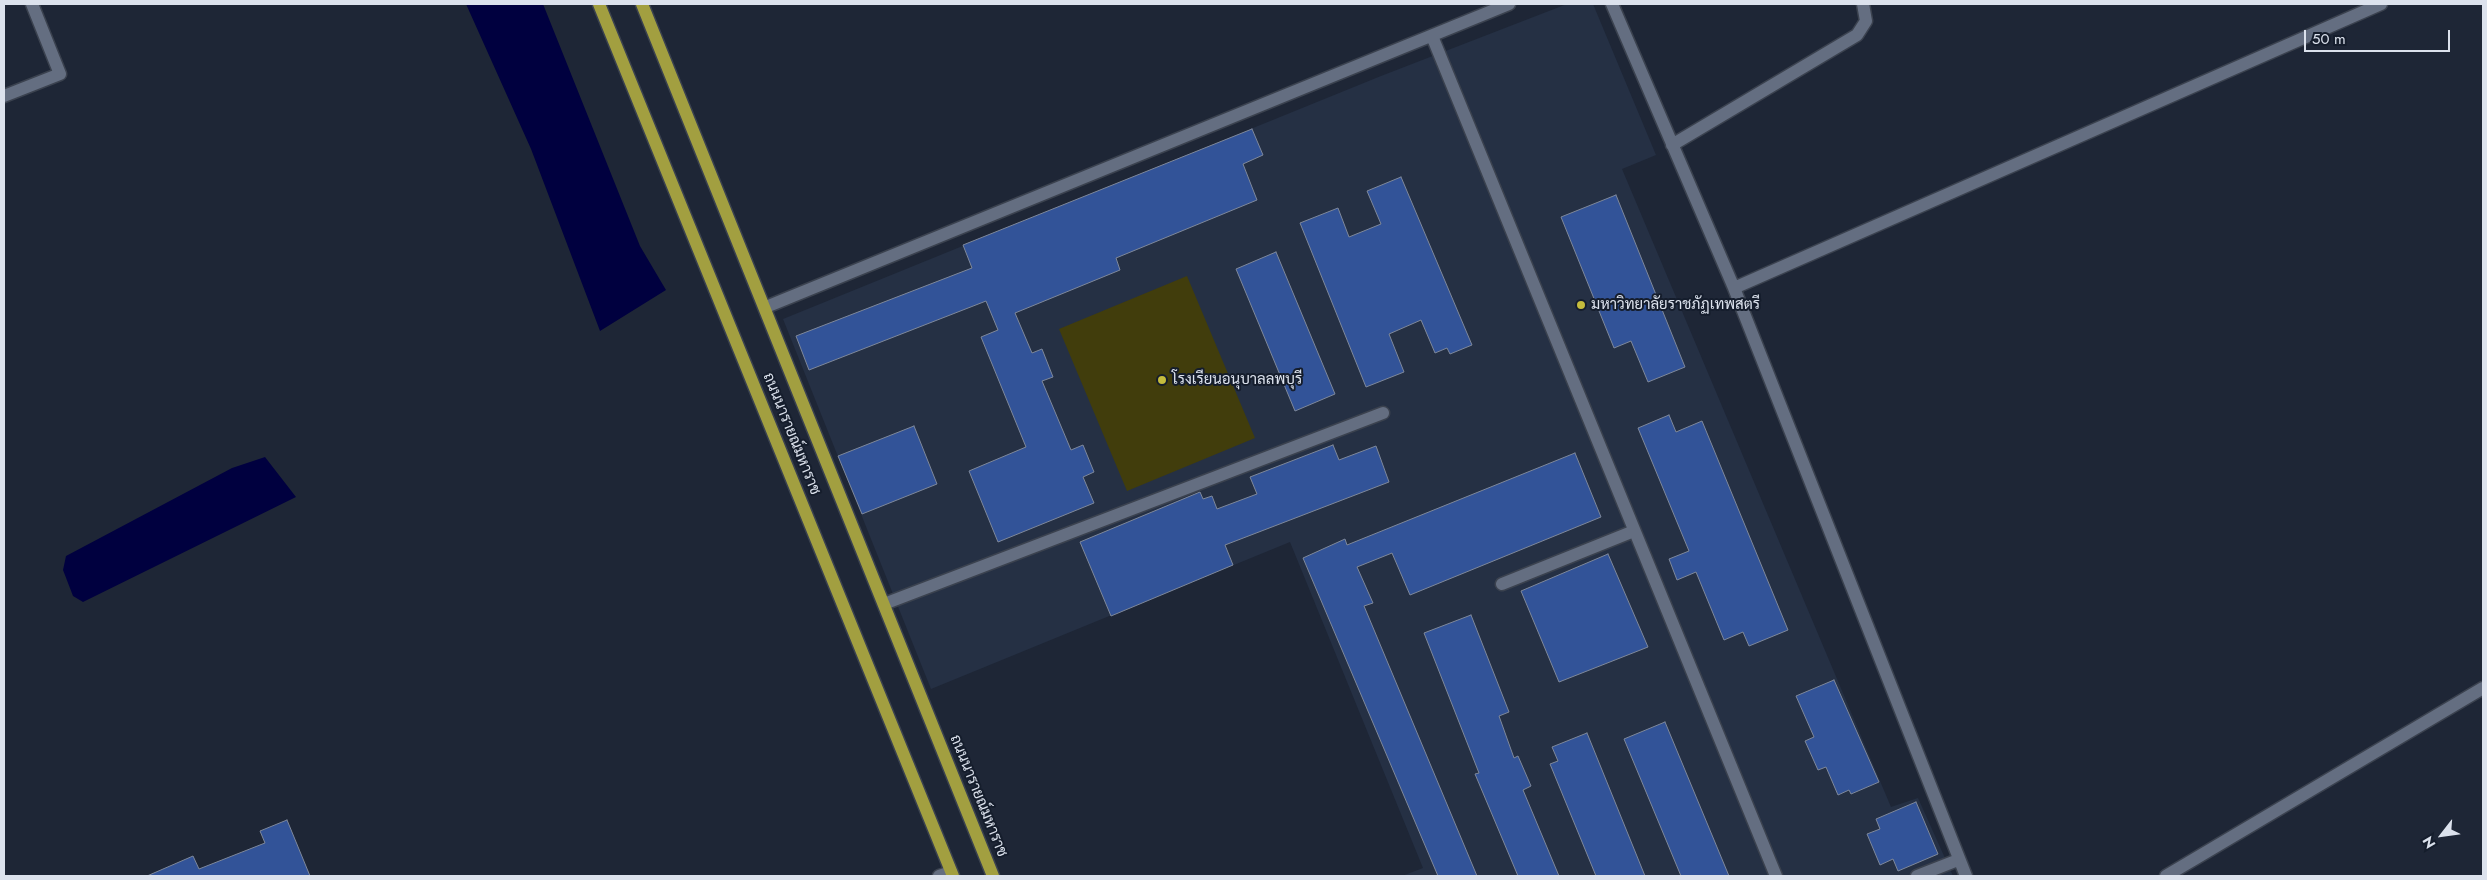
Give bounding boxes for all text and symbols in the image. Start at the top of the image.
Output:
scale bar [2307,20,2453,52]
text: 50 m [2312,28,2346,50]
place label: มหาวิทยาลัยราชภัฏเทพสตรี [1591,296,1760,314]
marker: มหาวิทยาลัยราชภัฏเทพสตรี [1575,299,1587,311]
street label: ถนนนารายณ์มหาราช [758,370,824,498]
place label: โรงเรียนอนุบาลลพบุรี [1172,371,1302,389]
marker: โรงเรียนอนุบาลลพบุรี [1156,374,1168,386]
street label: ถนนนารายณ์มหาราช [945,732,1011,860]
north arrow [2417,810,2467,860]
text: N [2418,833,2440,852]

